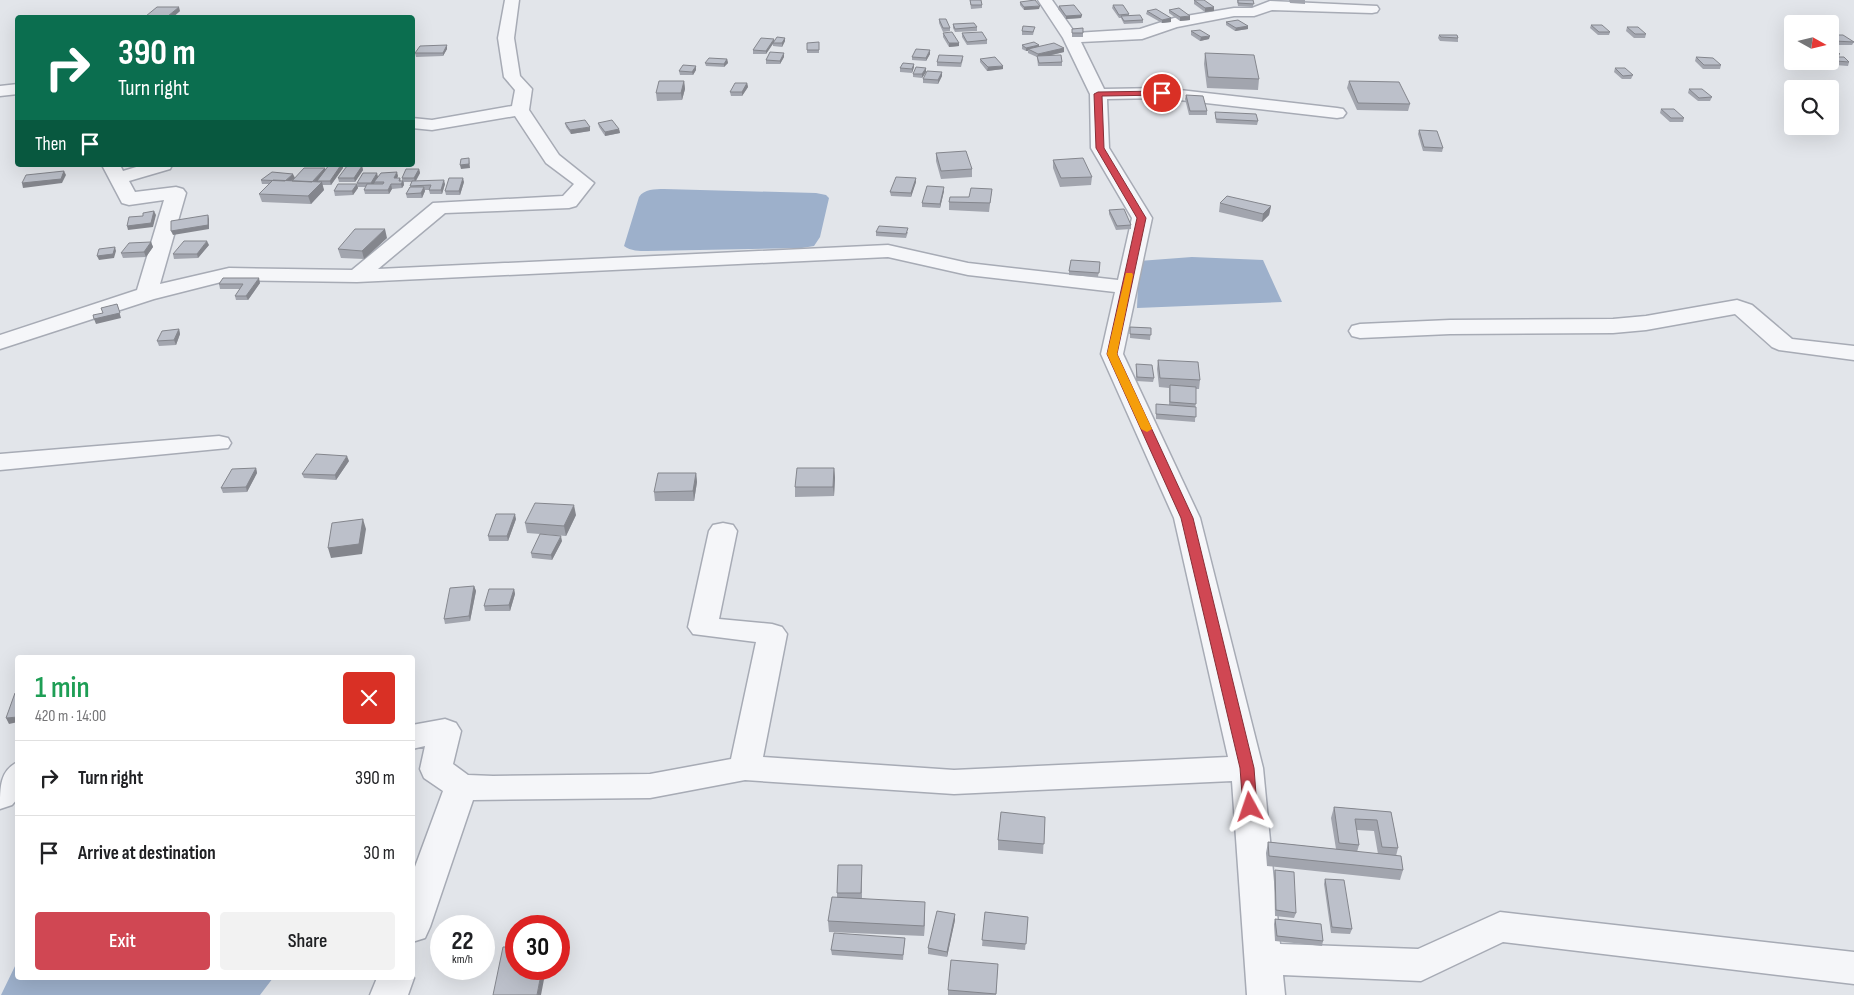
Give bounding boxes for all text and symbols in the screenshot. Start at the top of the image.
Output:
north arrow [1784,15,1839,70]
map controls [1784,15,1839,135]
text: 390 m [118,32,196,75]
icon: right [35,35,100,100]
pin [1141,72,1183,114]
text: Turn right [118,75,189,102]
icon: arrive [1148,79,1176,107]
button: search [1784,80,1839,135]
icon: arrive [76,130,104,158]
text: Then [35,133,66,156]
text: 1 min [35,670,90,706]
button: close [343,672,395,724]
text: 420 m · 14:00 [35,707,106,726]
icon: right [35,764,63,792]
text: Turn right [78,767,143,790]
text: 390 m [355,767,395,790]
position arrow [1223,780,1275,832]
icon: arrive [35,839,63,867]
text: Arrive at destination [78,842,216,865]
text: 30 m [363,842,395,865]
button: Exit [35,912,210,970]
button: Share [220,912,395,970]
speed limit sign: 30 [505,915,570,980]
text: 22 [452,926,473,957]
text: km/h [452,952,473,967]

